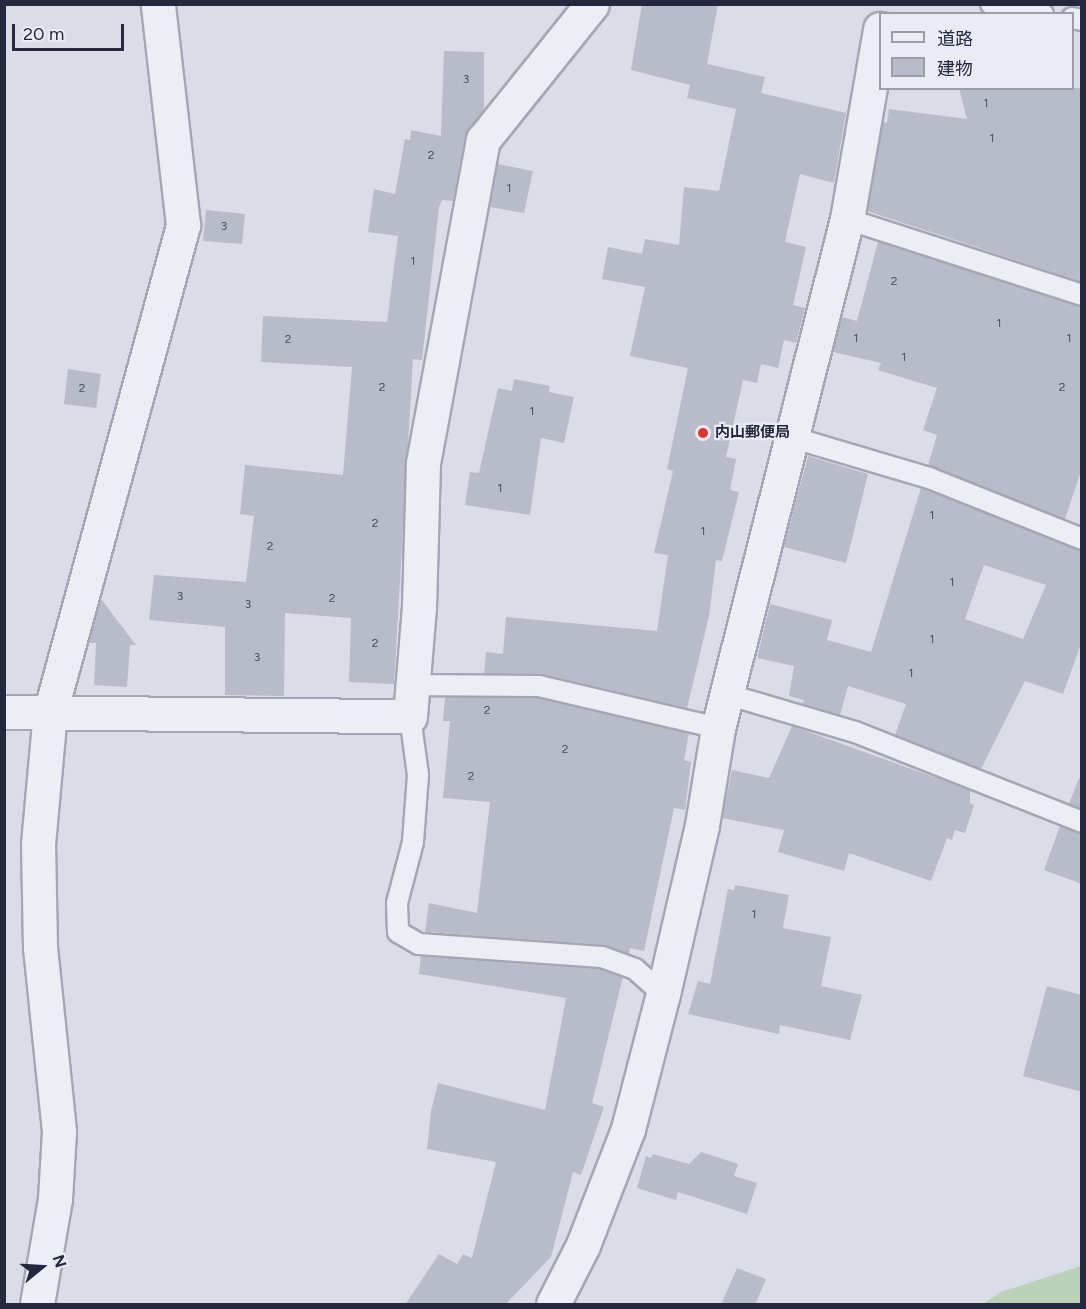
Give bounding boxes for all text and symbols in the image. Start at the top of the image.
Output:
scale bar [15,12,128,50]
legend [879,12,1074,90]
text: 20 m [23,23,64,45]
text: 道路 [937,28,973,50]
text: 建物 [937,58,973,80]
house number: 3 [463,73,469,87]
house number: 1 [984,97,988,111]
house number: 1 [990,132,994,146]
house number: 2 [428,149,434,163]
house number: 1 [507,182,511,196]
house number: 3 [221,220,227,234]
house number: 1 [411,255,415,269]
house number: 2 [891,275,897,289]
house number: 1 [997,317,1001,331]
house number: 1 [854,332,858,346]
house number: 1 [1067,332,1071,346]
house number: 2 [285,333,291,347]
house number: 1 [902,351,906,365]
house number: 2 [379,381,385,395]
house number: 2 [1059,381,1065,395]
house number: 2 [79,382,85,396]
house number: 1 [530,405,534,419]
place label: 内山郵便局 [715,424,790,442]
marker: 内山郵便局 [696,426,710,440]
house number: 1 [498,482,502,496]
house number: 1 [930,509,934,523]
house number: 2 [372,517,378,531]
house number: 1 [701,525,705,539]
house number: 2 [267,540,273,554]
house number: 1 [950,576,954,590]
house number: 3 [177,590,183,604]
house number: 2 [329,592,335,606]
house number: 3 [245,598,251,612]
house number: 1 [930,633,934,647]
house number: 2 [372,637,378,651]
house number: 3 [254,651,260,665]
house number: 1 [909,667,913,681]
house number: 2 [484,704,490,718]
house number: 2 [562,743,568,757]
house number: 2 [468,770,474,784]
house number: 1 [752,908,756,922]
north arrow [12,1237,72,1297]
text: N [49,1252,71,1270]

